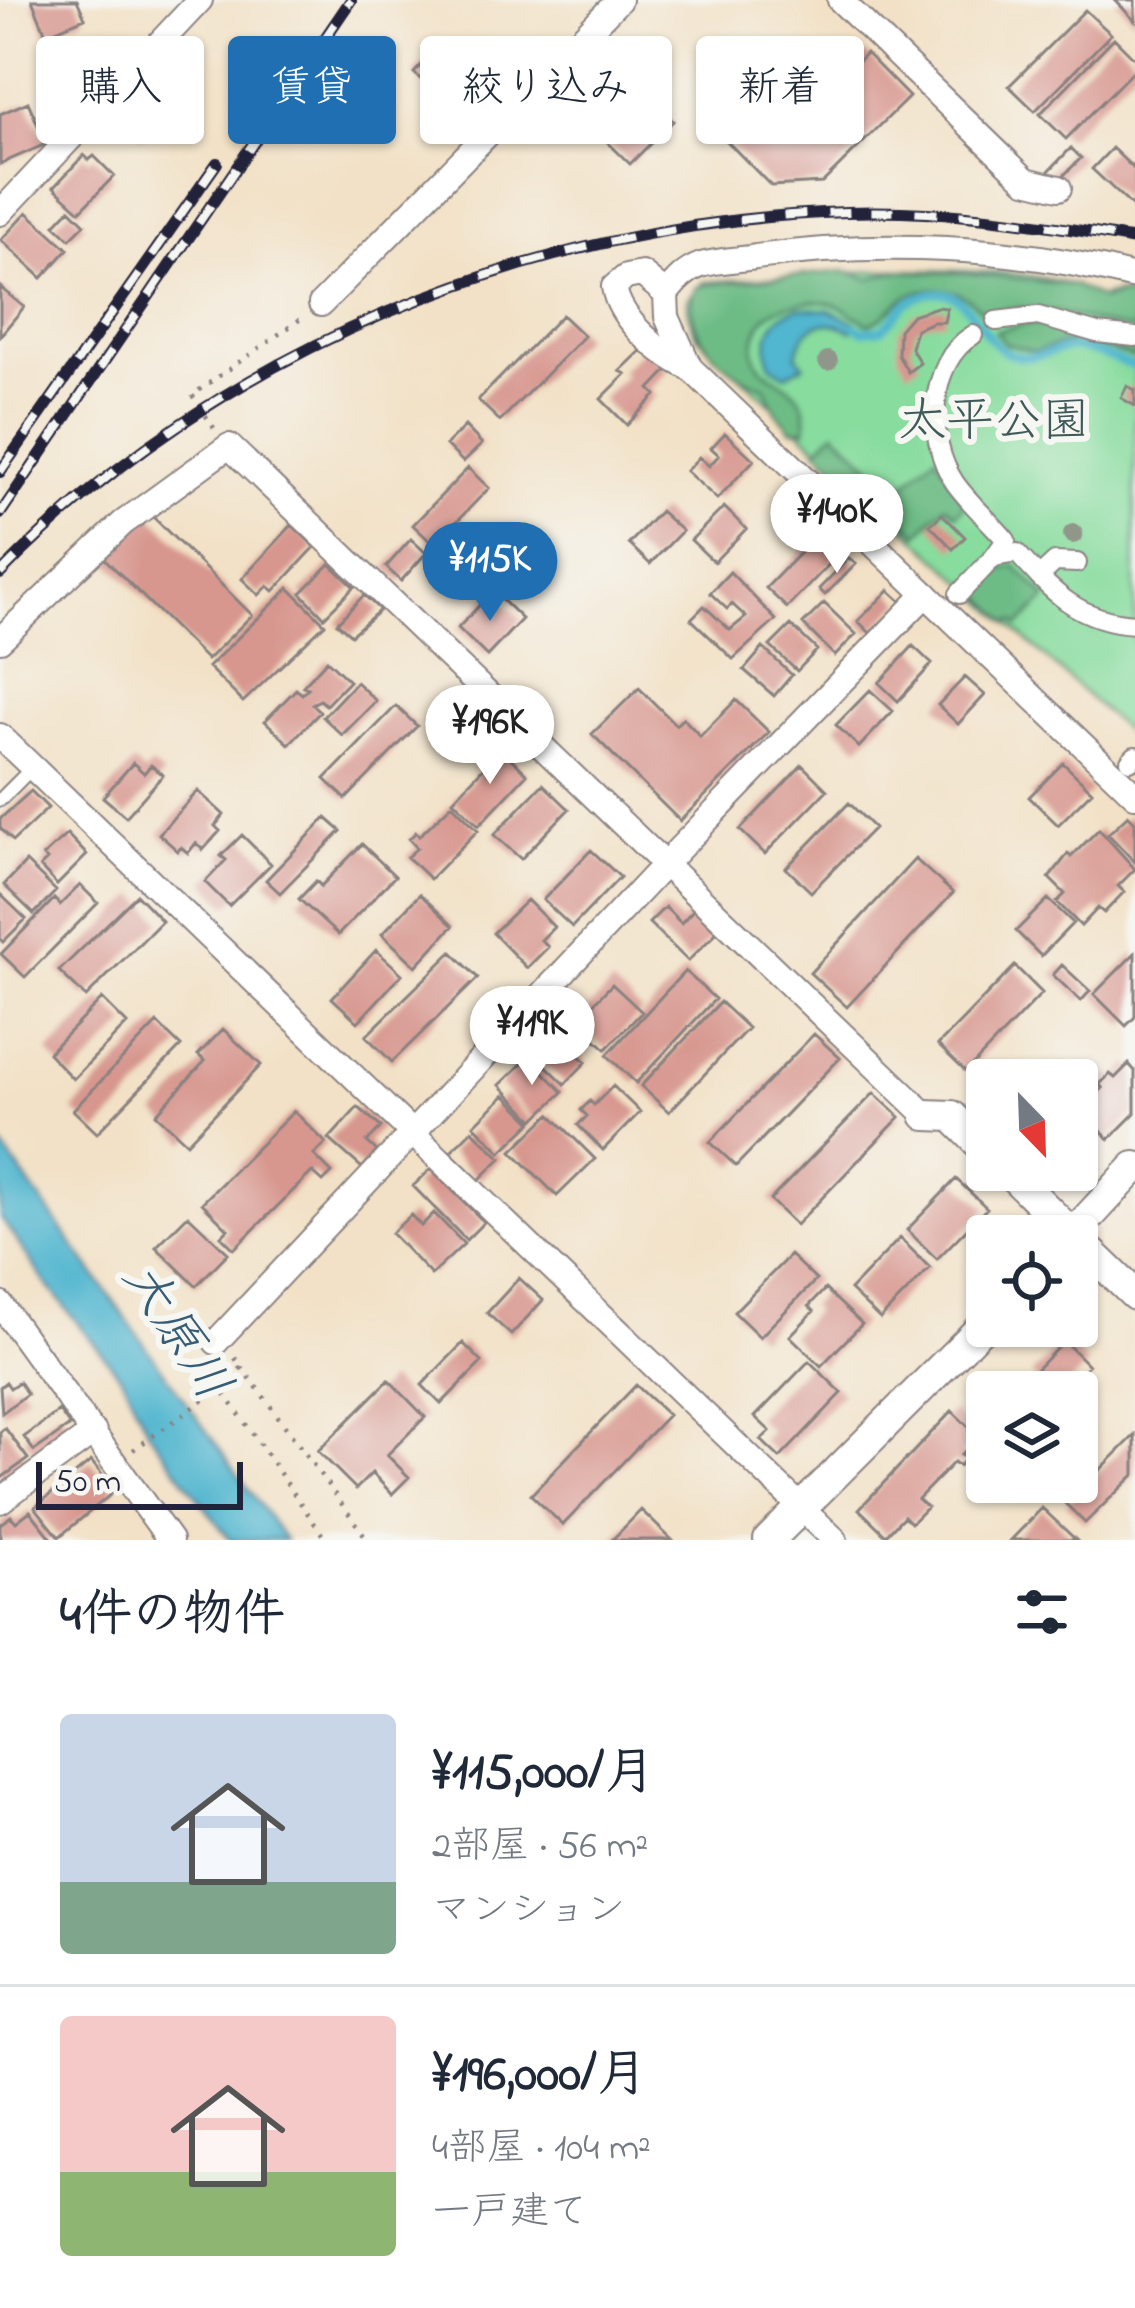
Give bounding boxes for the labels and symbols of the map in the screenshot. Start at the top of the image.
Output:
park label: 太平公園 [898,388,1090,458]
pin: ¥140K [753,474,921,576]
pin: ¥115K [406,522,574,624]
pin: ¥196K [406,685,574,787]
pin: ¥119K [448,986,616,1088]
north arrow [966,1059,1098,1191]
water label: 大原川 [101,1247,248,1417]
scale bar [36,1456,243,1509]

